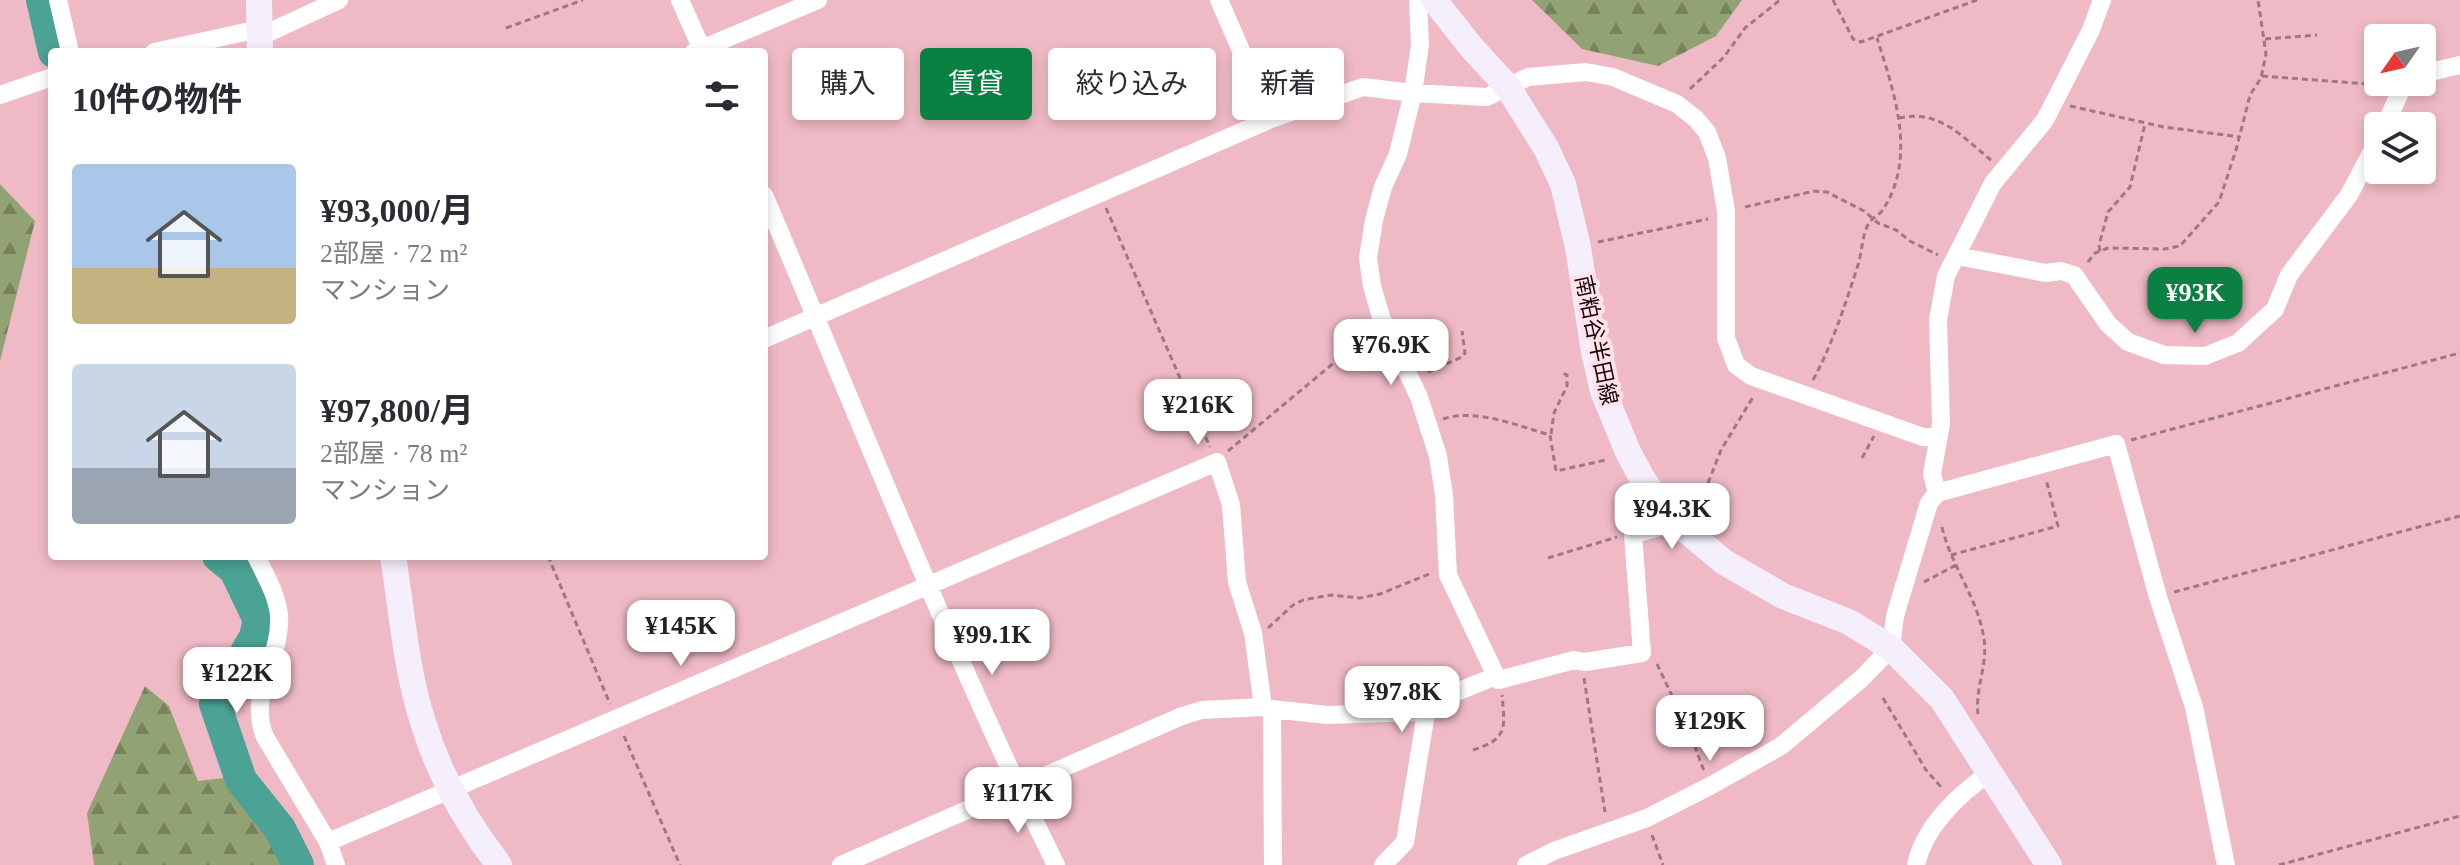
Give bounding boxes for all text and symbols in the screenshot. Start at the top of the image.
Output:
north arrow [2364,24,2436,96]
map controls [2364,24,2436,184]
chip: 購入 [792,48,904,120]
chip: 賃貸 [920,48,1032,120]
chip: 絞り込み [1048,48,1216,120]
chip: 新着 [1232,48,1344,120]
icon: filters [700,74,744,118]
text: 10件の物件 [72,81,242,118]
button: layers [2364,112,2436,184]
text: ¥93,000/月 [320,192,474,229]
icon: home [136,196,232,292]
text: 2部屋 · 72 m² [320,239,467,268]
pin: ¥93K [2148,267,2242,335]
street label: 南粕谷半田線 [1571,273,1622,407]
text: マンション [320,276,450,305]
text: ¥93K [2165,278,2225,307]
pin: ¥76.9K [1326,319,1456,387]
text: ¥76.9K [1352,330,1430,359]
pin: ¥216K [1142,379,1254,447]
text: ¥216K [1162,390,1234,419]
text: ¥97,800/月 [320,392,474,429]
icon: home [136,396,232,492]
text: 2部屋 · 78 m² [320,439,467,468]
text: マンション [320,476,450,505]
pin: ¥94.3K [1607,483,1737,551]
text: ¥94.3K [1633,494,1711,523]
pin: ¥145K [625,600,737,668]
pin: ¥99.1K [927,609,1057,677]
text: ¥145K [645,611,717,640]
text: ¥99.1K [953,620,1031,649]
pin: ¥122K [181,647,293,715]
text: ¥122K [201,658,273,687]
pin: ¥97.8K [1337,666,1467,734]
text: ¥97.8K [1363,677,1441,706]
pin: ¥129K [1654,695,1766,763]
text: ¥129K [1674,706,1746,735]
pin: ¥117K [962,767,1074,835]
text: ¥117K [983,778,1053,807]

